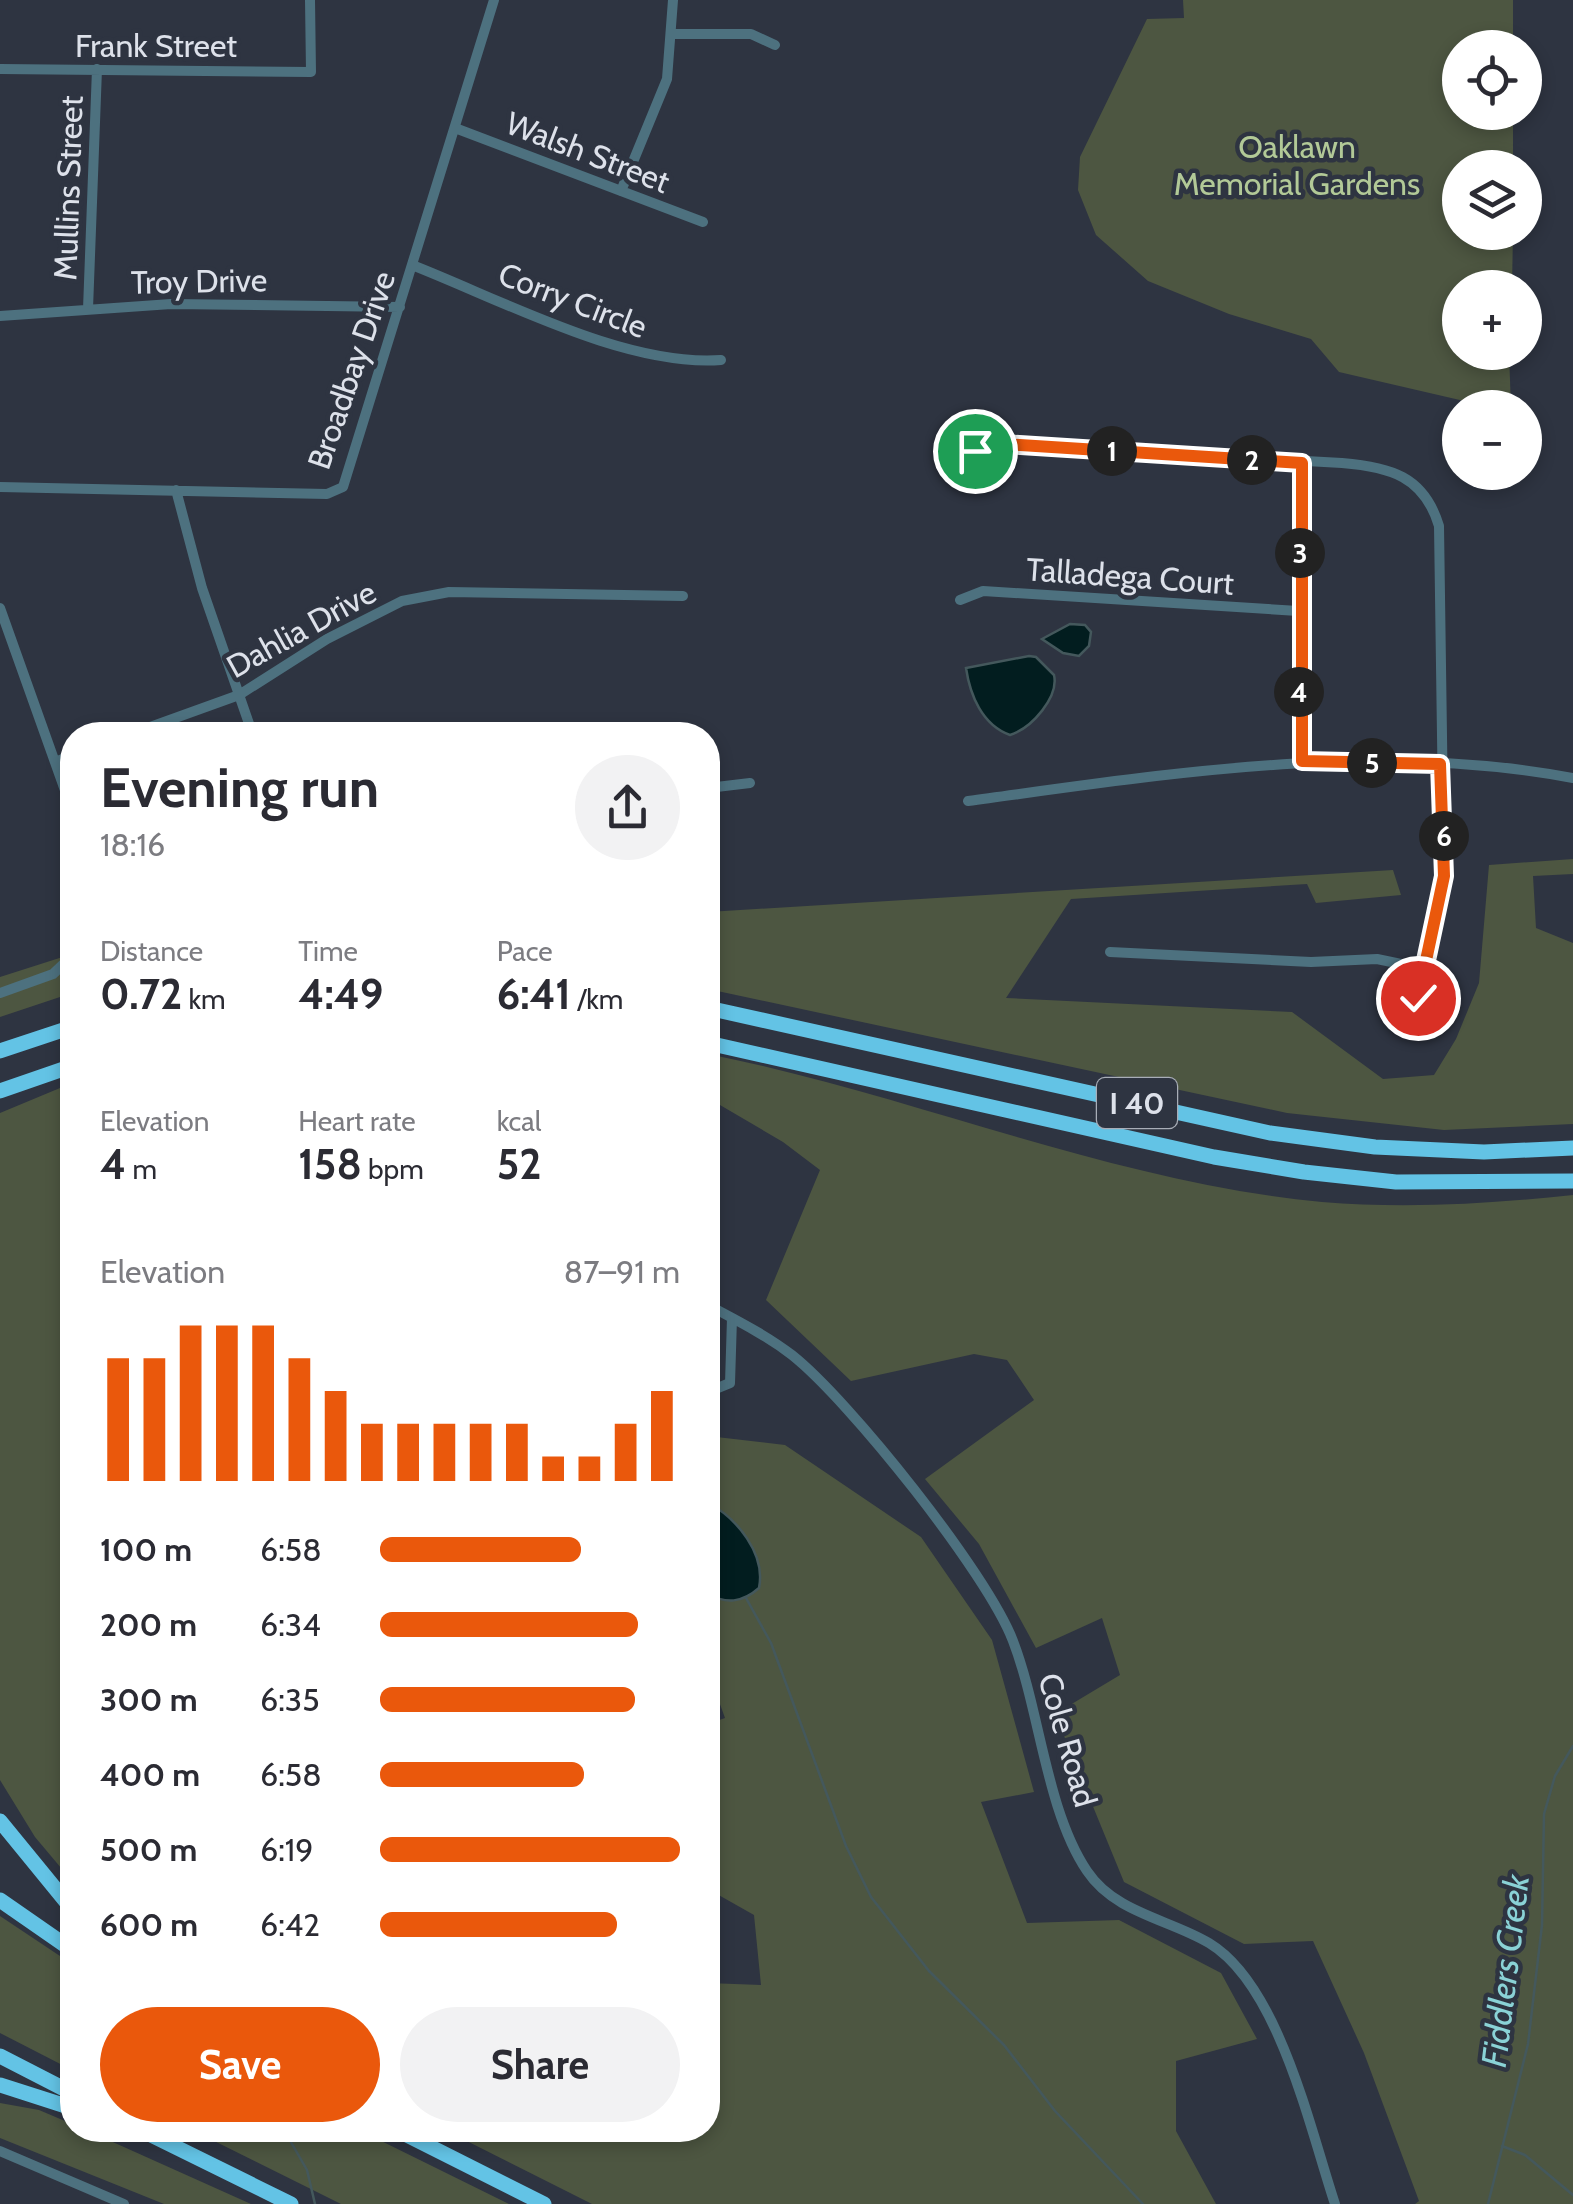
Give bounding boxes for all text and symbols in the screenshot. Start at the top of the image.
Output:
street label: Frank Street [75,26,237,65]
map controls [1442,30,1542,490]
button: locate [1442,30,1542,130]
street label: Mullins Street [45,95,91,281]
street label: Walsh Street [501,103,675,201]
park label: Oaklawn Memorial Gardens [1174,127,1420,203]
button: layers [1442,150,1542,250]
street label: Corry Circle [493,254,653,346]
street label: Troy Drive [131,260,267,302]
street label: Broadbay Drive [299,266,403,474]
button: + [1442,270,1542,370]
button: − [1442,390,1542,490]
pin [933,409,1018,494]
icon: arrive [948,424,1003,479]
pin: 1 [1087,426,1137,476]
text: 1 [1107,434,1117,468]
pin: 2 [1227,435,1277,485]
text: 2 [1245,443,1259,477]
pin: 3 [1275,528,1325,578]
text: 3 [1292,536,1308,570]
street label: Talladega Court [1025,549,1235,603]
street label: Dahlia Drive [220,572,382,686]
pin: 4 [1274,667,1324,717]
text: 4 [1290,675,1308,709]
pin: 5 [1347,738,1397,788]
text: 5 [1364,746,1380,780]
text: Evening run [100,754,379,821]
button: share [575,755,680,860]
pin: 6 [1419,811,1469,861]
text: 6 [1436,819,1452,853]
text: 18:16 [100,825,165,864]
text: Distance [100,934,203,968]
text: Time [298,934,358,968]
text: Pace [497,934,553,968]
pin [1376,956,1461,1041]
text: 0.72 [100,968,182,1020]
text: 4:49 [298,968,383,1020]
text: 6:41 [497,968,571,1020]
icon: check [1391,971,1446,1026]
text: km [182,982,226,1016]
text: /km [571,982,623,1016]
road number: I 40 [1097,1078,1177,1128]
text: Elevation [100,1104,209,1138]
text: Heart rate [298,1104,416,1138]
text: kcal [497,1104,541,1138]
text: 4 [100,1138,126,1190]
text: 158 [298,1138,362,1190]
text: 52 [497,1138,541,1190]
text: m [126,1152,157,1186]
text: bpm [362,1152,424,1186]
text: Elevation [100,1252,225,1291]
text: 87–91 m [564,1252,680,1291]
text: 100 m [100,1530,192,1569]
text: 6:58 [260,1530,322,1569]
text: 200 m [100,1605,197,1644]
text: 6:34 [260,1605,321,1644]
street label: Cole Road [1030,1669,1106,1811]
text: 300 m [100,1680,197,1719]
text: 6:35 [260,1680,319,1719]
text: 400 m [100,1755,200,1794]
text: 6:58 [260,1755,322,1794]
text: 500 m [100,1830,197,1869]
text: 6:19 [260,1830,313,1869]
water label: Fiddlers Creek [1472,1871,1538,2070]
text: 600 m [100,1905,198,1944]
text: 6:42 [260,1905,320,1944]
button: Save [100,2007,380,2122]
button: Share [400,2007,680,2122]

